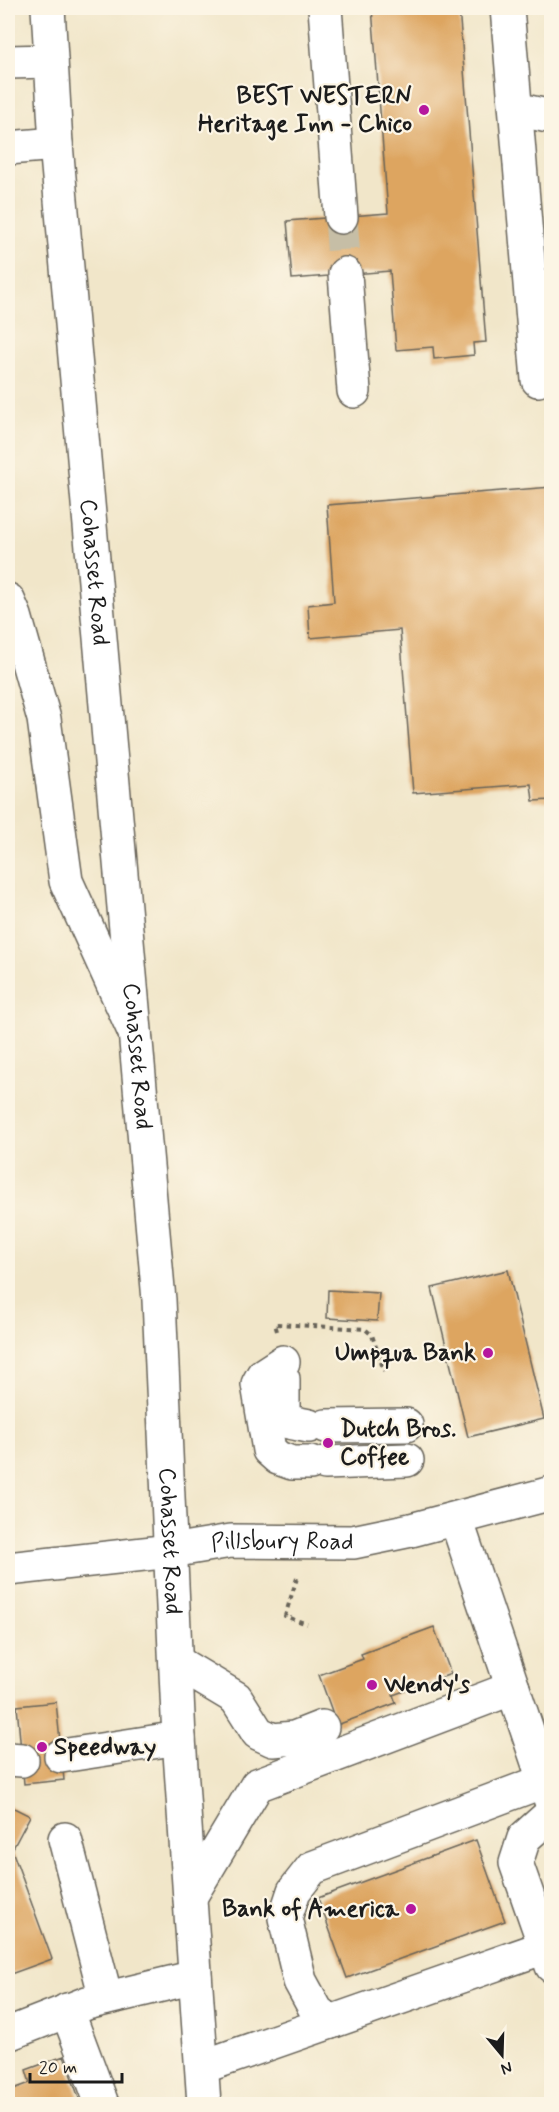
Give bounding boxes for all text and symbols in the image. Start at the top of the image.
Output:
place label: BEST WESTERN Heritage Inn - Chico [198,81,412,141]
marker: BEST WESTERN Heritage Inn - Chico [417,103,431,117]
street label: Cohasset Road [72,498,116,647]
street label: Cohasset Road [115,982,159,1131]
place label: Umpqua Bank [335,1338,476,1369]
marker: Umpqua Bank [481,1346,495,1360]
place label: Dutch Bros. Coffee [340,1414,456,1473]
marker: Dutch Bros. Coffee [321,1436,335,1450]
street label: Cohasset Road [151,1467,189,1615]
street label: Pillsbury Road [208,1525,354,1560]
place label: Wendy's [383,1670,470,1701]
marker: Wendy's [365,1678,379,1692]
place label: Speedway [54,1732,156,1763]
marker: Speedway [35,1740,49,1754]
place label: Bank of America [222,1894,400,1925]
marker: Bank of America [404,1902,418,1916]
north arrow [472,2025,532,2085]
scale bar [30,2046,122,2084]
text: 20 m [39,2056,77,2080]
text: N [498,2056,515,2079]

